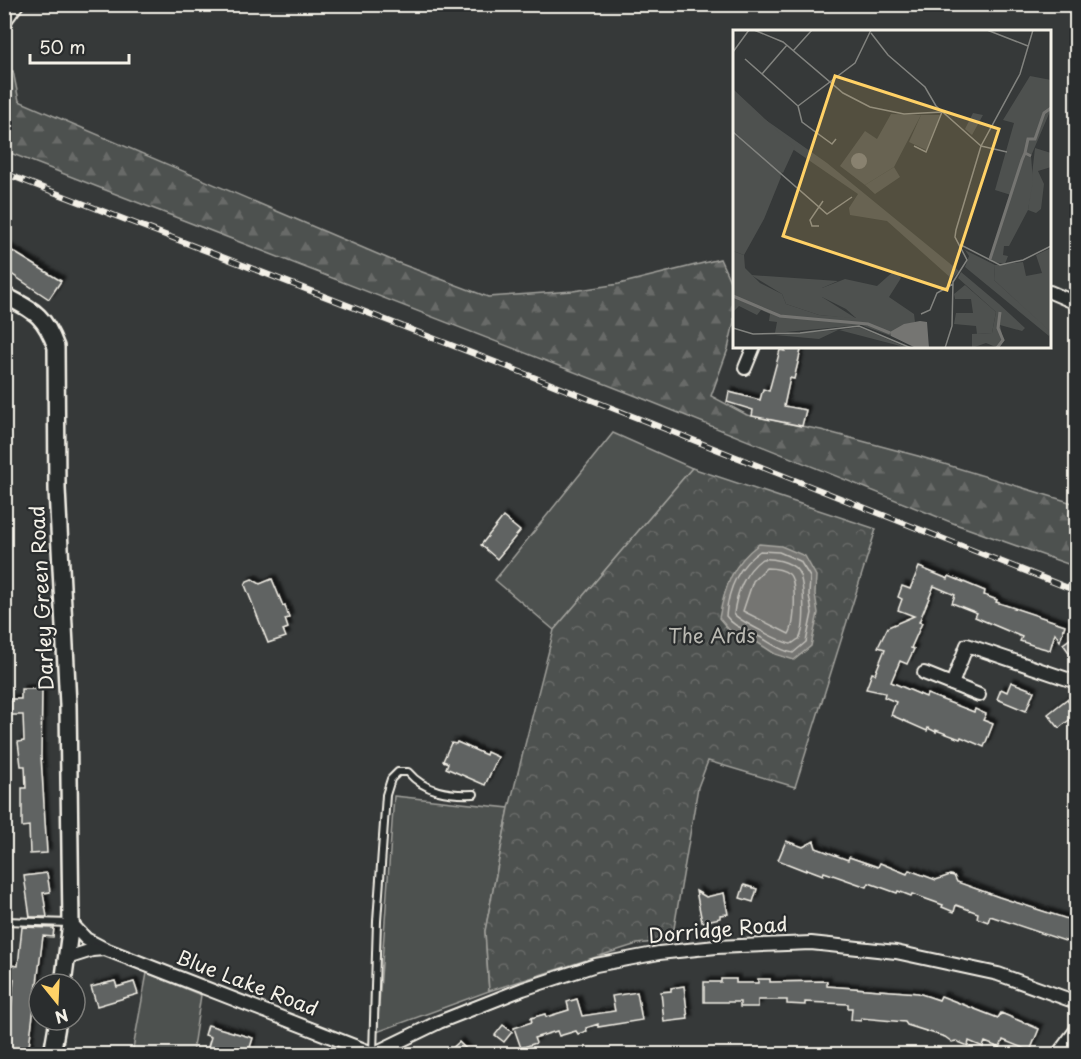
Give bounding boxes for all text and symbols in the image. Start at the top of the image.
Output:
scale bar [30,27,129,65]
inset map [733,30,1051,348]
text: 50 m [39,33,86,60]
street label: Darley Green Road [21,505,61,691]
park label: The Ards [668,620,756,650]
street label: Dorridge Road [647,908,789,950]
street label: Blue Lake Road [172,941,323,1023]
north arrow [27,972,87,1032]
text: N [52,1004,72,1031]

